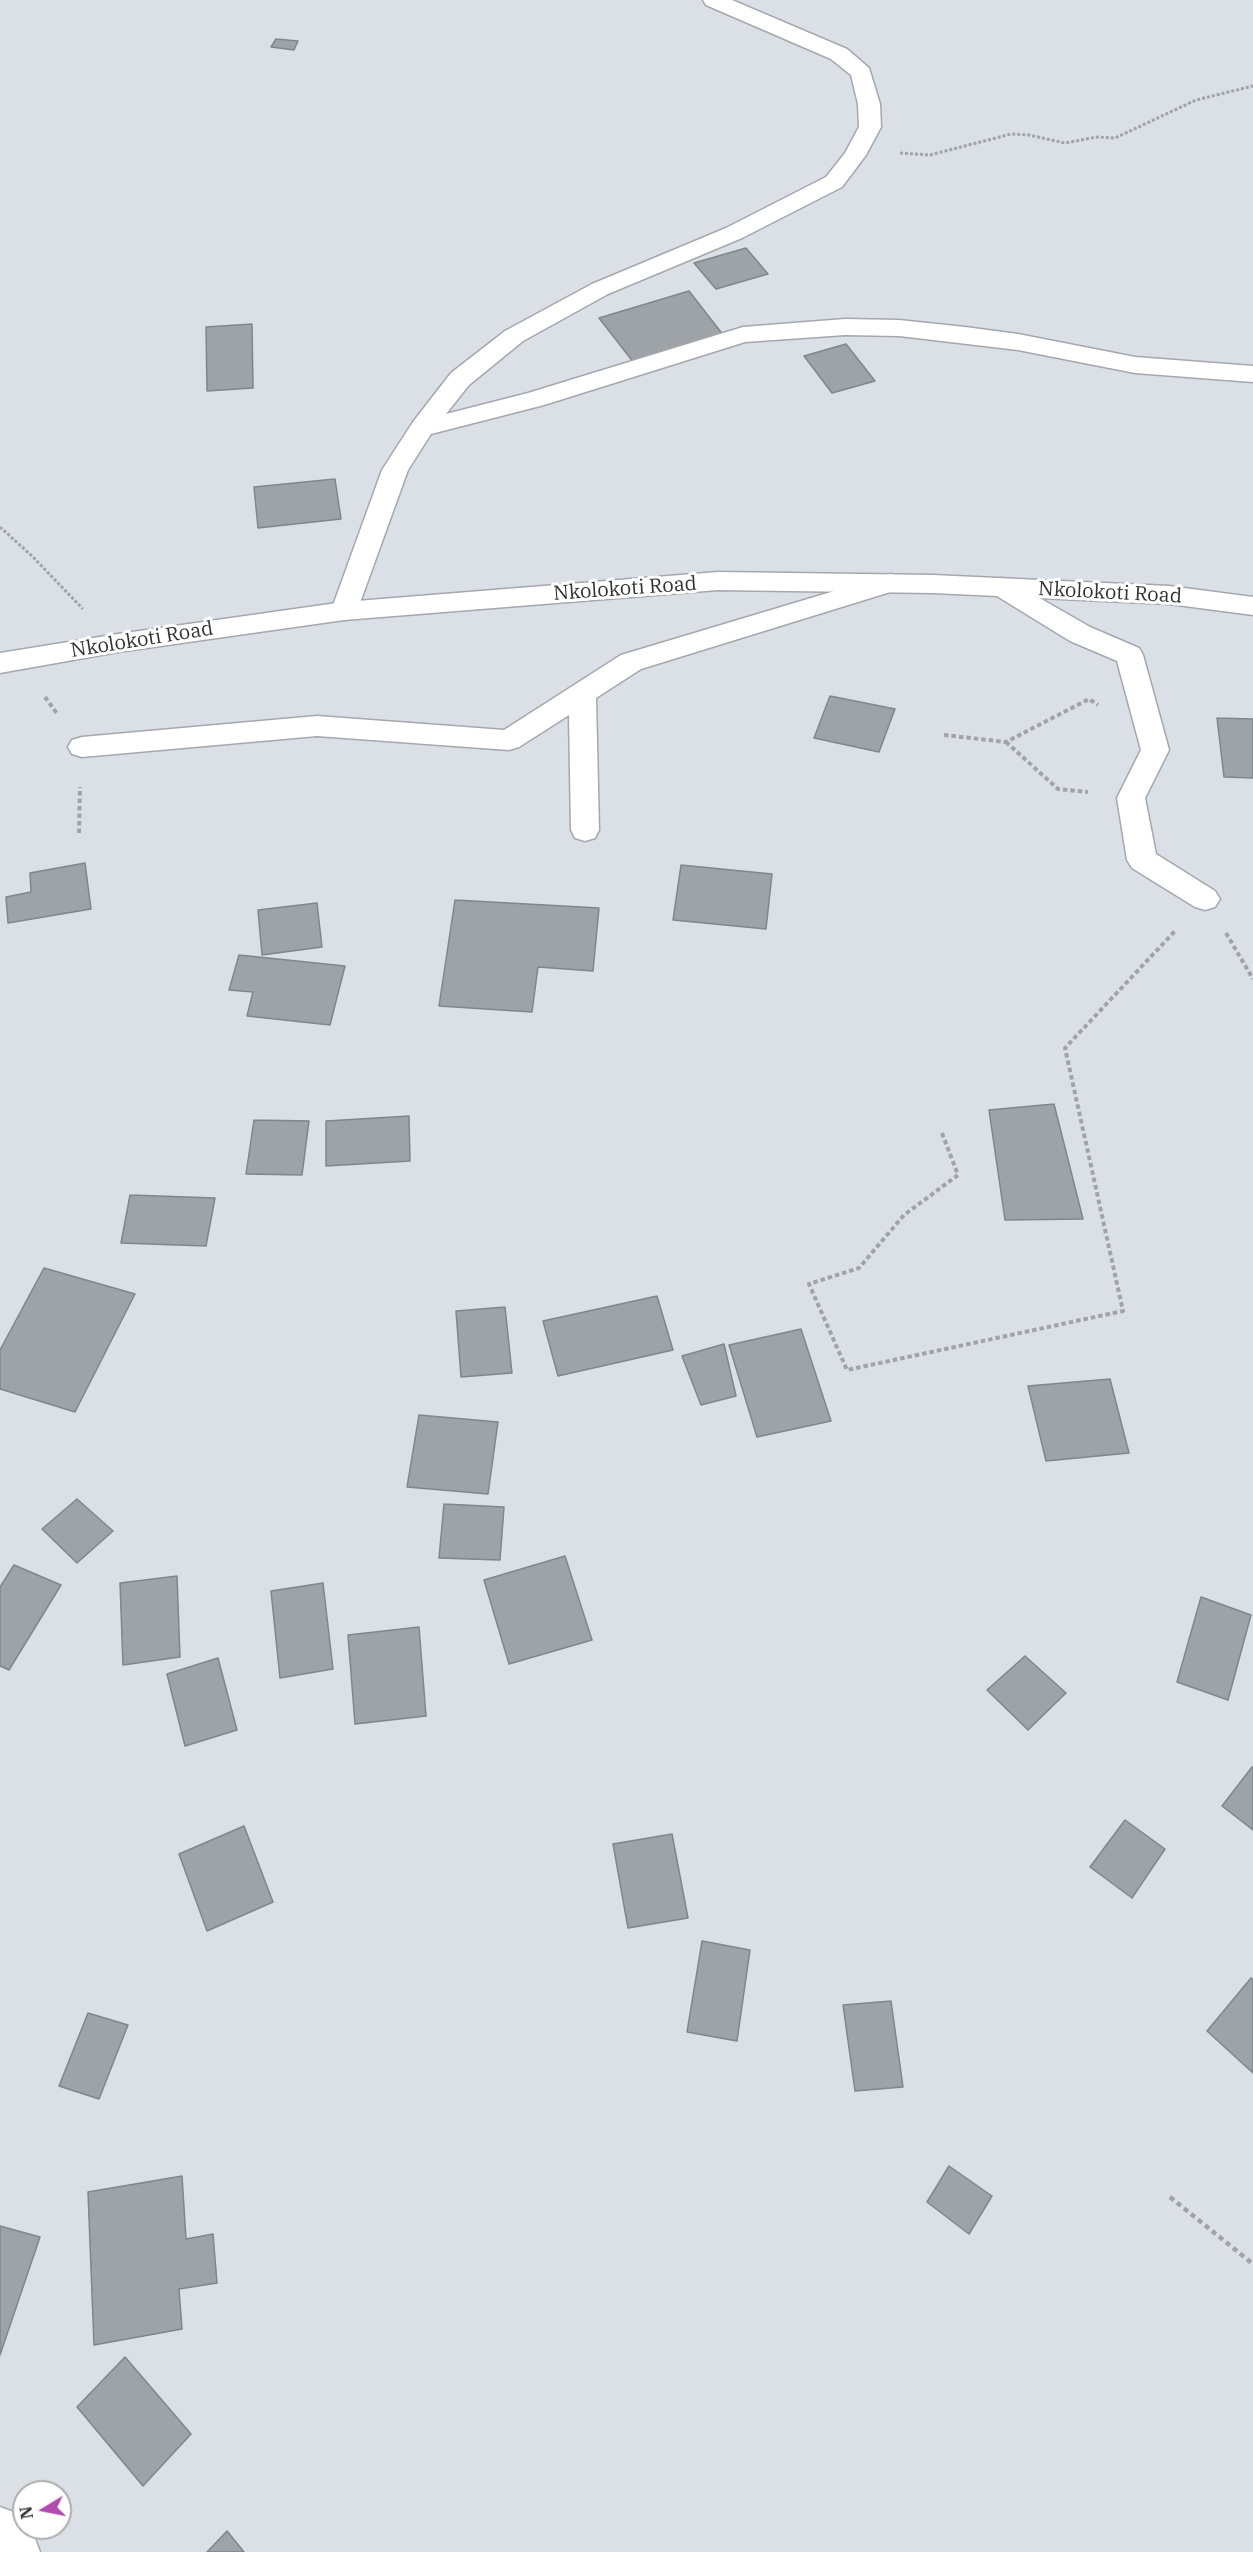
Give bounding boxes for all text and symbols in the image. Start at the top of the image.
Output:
street label: Nkolokoti Road [552,572,698,606]
street label: Nkolokoti Road [1038,577,1182,609]
street label: Nkolokoti Road [69,617,215,663]
north arrow [12,2480,72,2540]
text: N [15,2505,37,2521]

